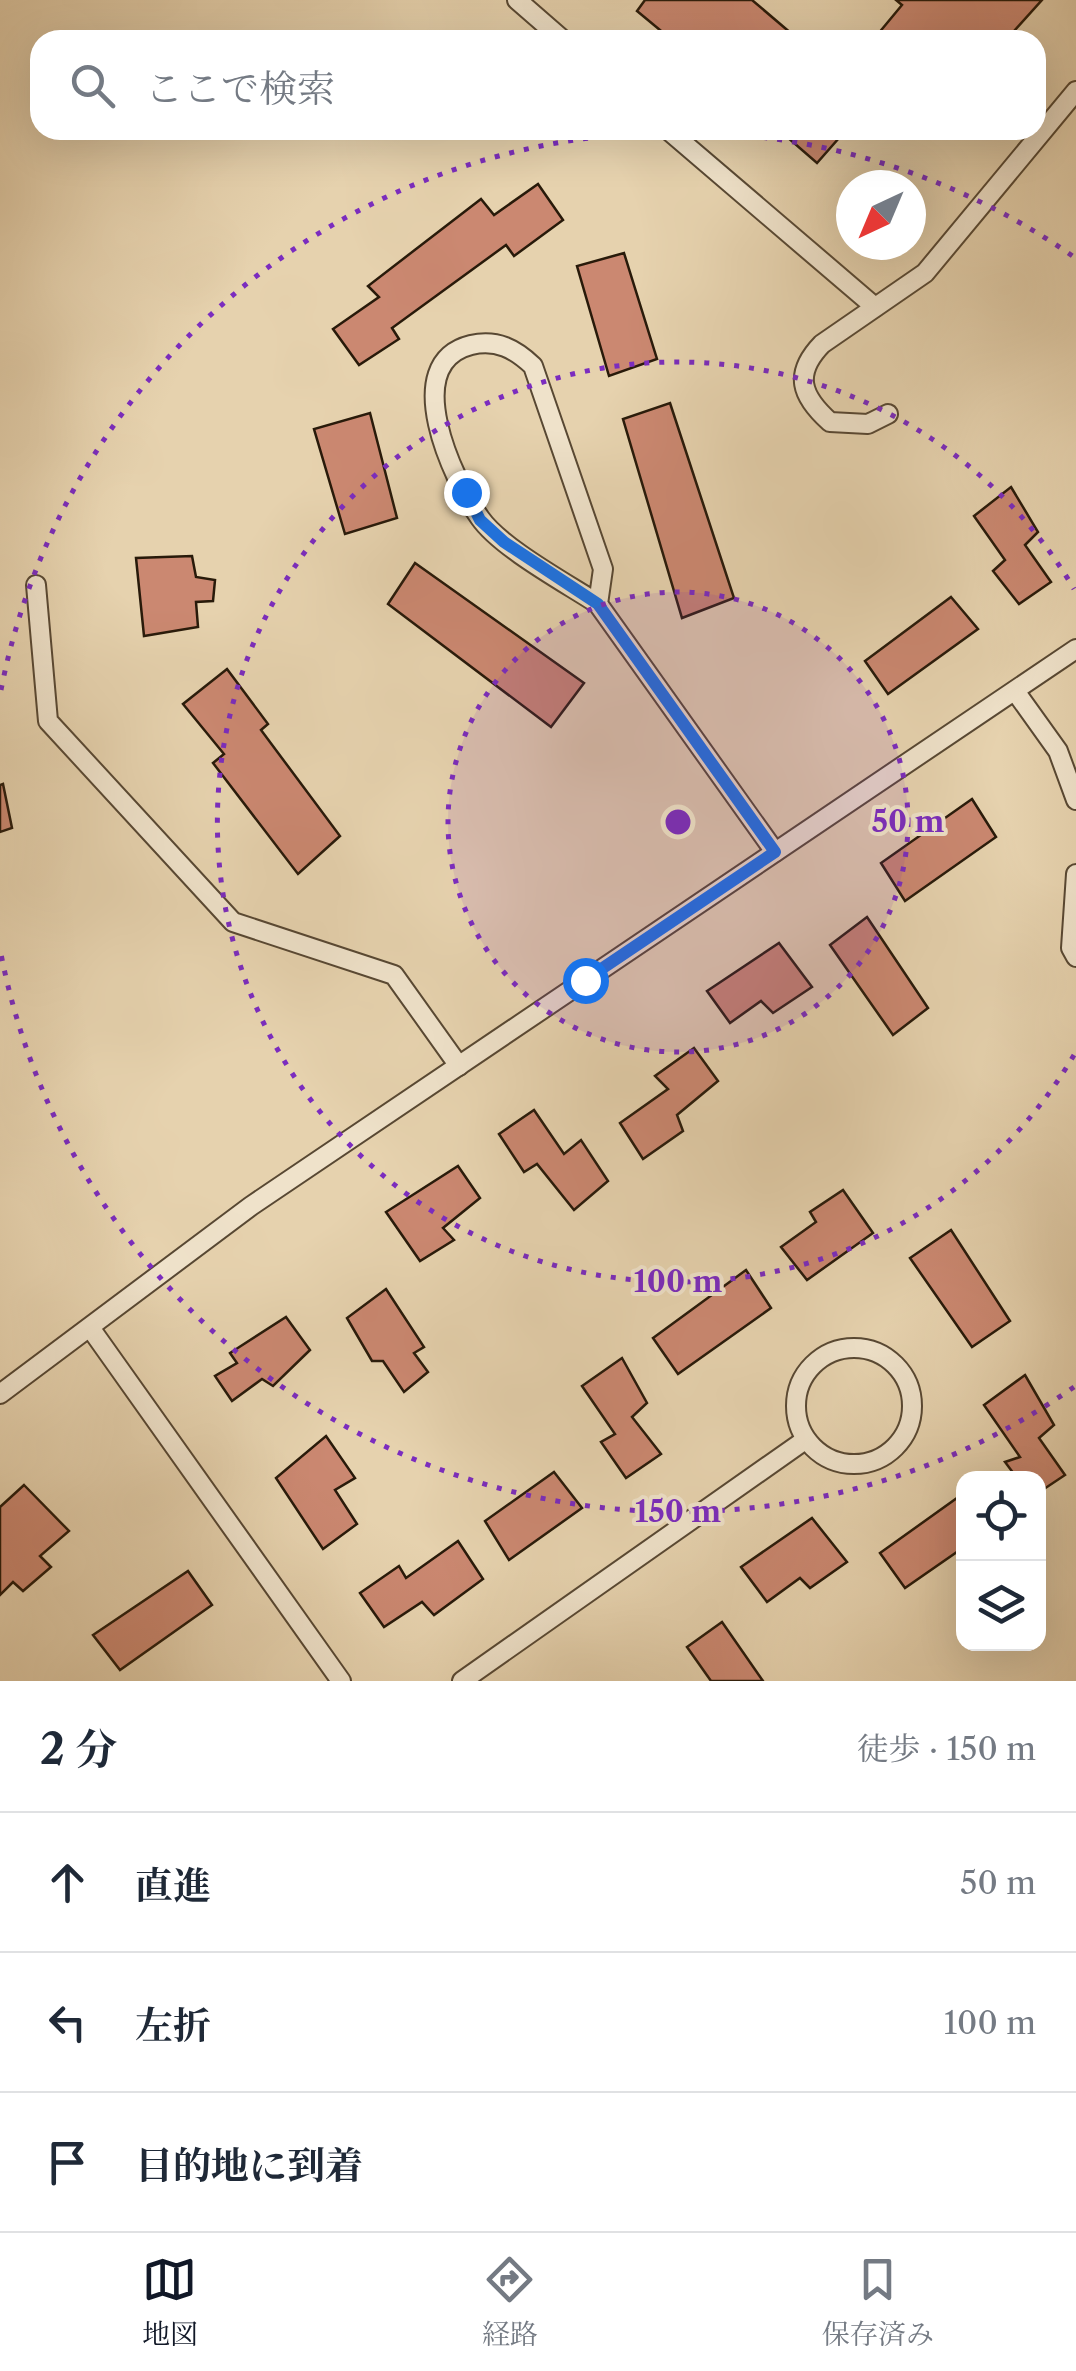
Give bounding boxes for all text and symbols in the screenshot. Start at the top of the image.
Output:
search box [30,30,1046,140]
icon: search [65,58,120,113]
text: ここで検索 [145,65,335,112]
north arrow [836,170,926,260]
route end [444,470,490,516]
text: 50 m [871,803,945,840]
centre of rings [660,804,696,840]
route start [563,958,609,1004]
text: 100 m [634,1263,723,1300]
map controls [956,1471,1046,1651]
button: locate [956,1471,1046,1561]
text: 150 m [635,1493,721,1530]
button: layers [956,1561,1046,1651]
text: 2 分 [40,1723,117,1775]
text: 徒歩 · 150 m [857,1729,1036,1768]
icon: ahead [40,1855,95,1910]
text: 直進 [135,1862,211,1909]
text: 50 m [960,1863,1036,1902]
icon: left [40,1995,95,2050]
text: 左折 [135,2002,211,2049]
text: 100 m [944,2003,1036,2042]
icon: arrive [40,2135,95,2190]
text: 目的地に到着 [135,2142,363,2189]
tab: 地図 [142,2252,198,2352]
tab: 経路 [482,2252,538,2352]
tab: 保存済み [822,2252,934,2352]

